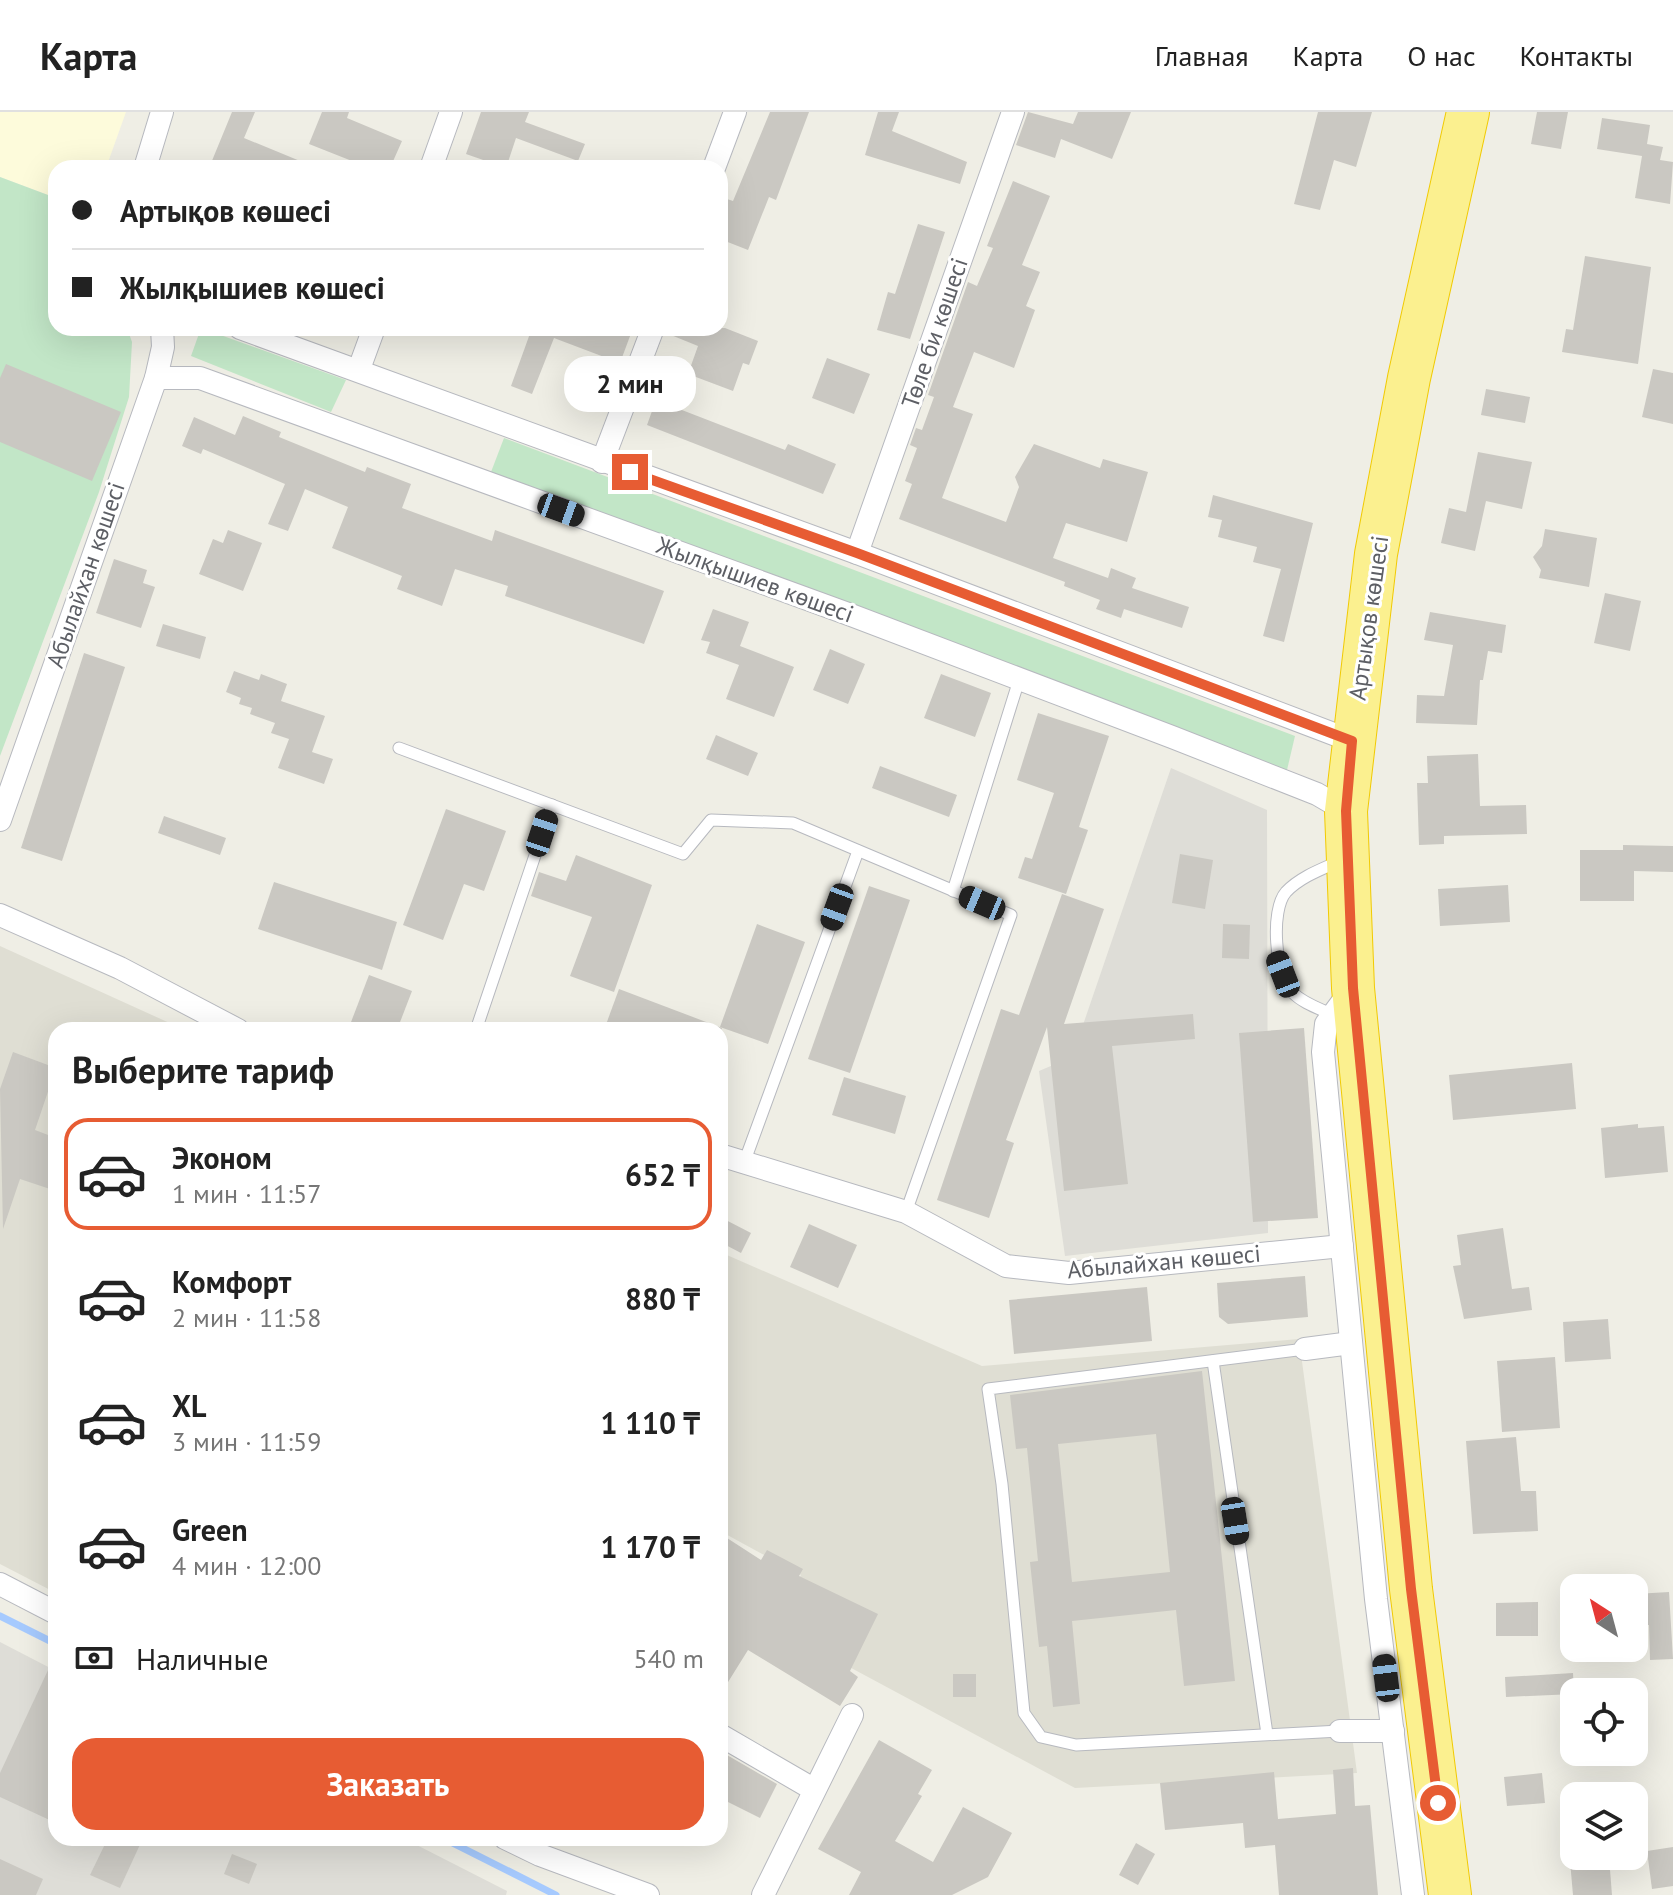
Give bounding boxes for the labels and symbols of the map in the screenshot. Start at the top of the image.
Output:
street label: Төле би көшесі [894,254,975,412]
callout: 2 мин [564,356,696,412]
route end [612,454,648,490]
street label: Абылайхан көшесі [39,478,132,672]
car [534,491,588,529]
street label: Жылқышиев көшесі [651,529,858,630]
street label: Артықов көшесі [1342,534,1395,702]
car [523,806,561,860]
car [818,880,856,934]
car [955,883,1009,923]
car [1263,947,1303,1001]
street label: Абылайхан көшесі [1066,1238,1262,1285]
car [1219,1495,1251,1547]
north arrow [1560,1574,1648,1662]
car [1371,1653,1401,1703]
route start [1420,1785,1456,1821]

